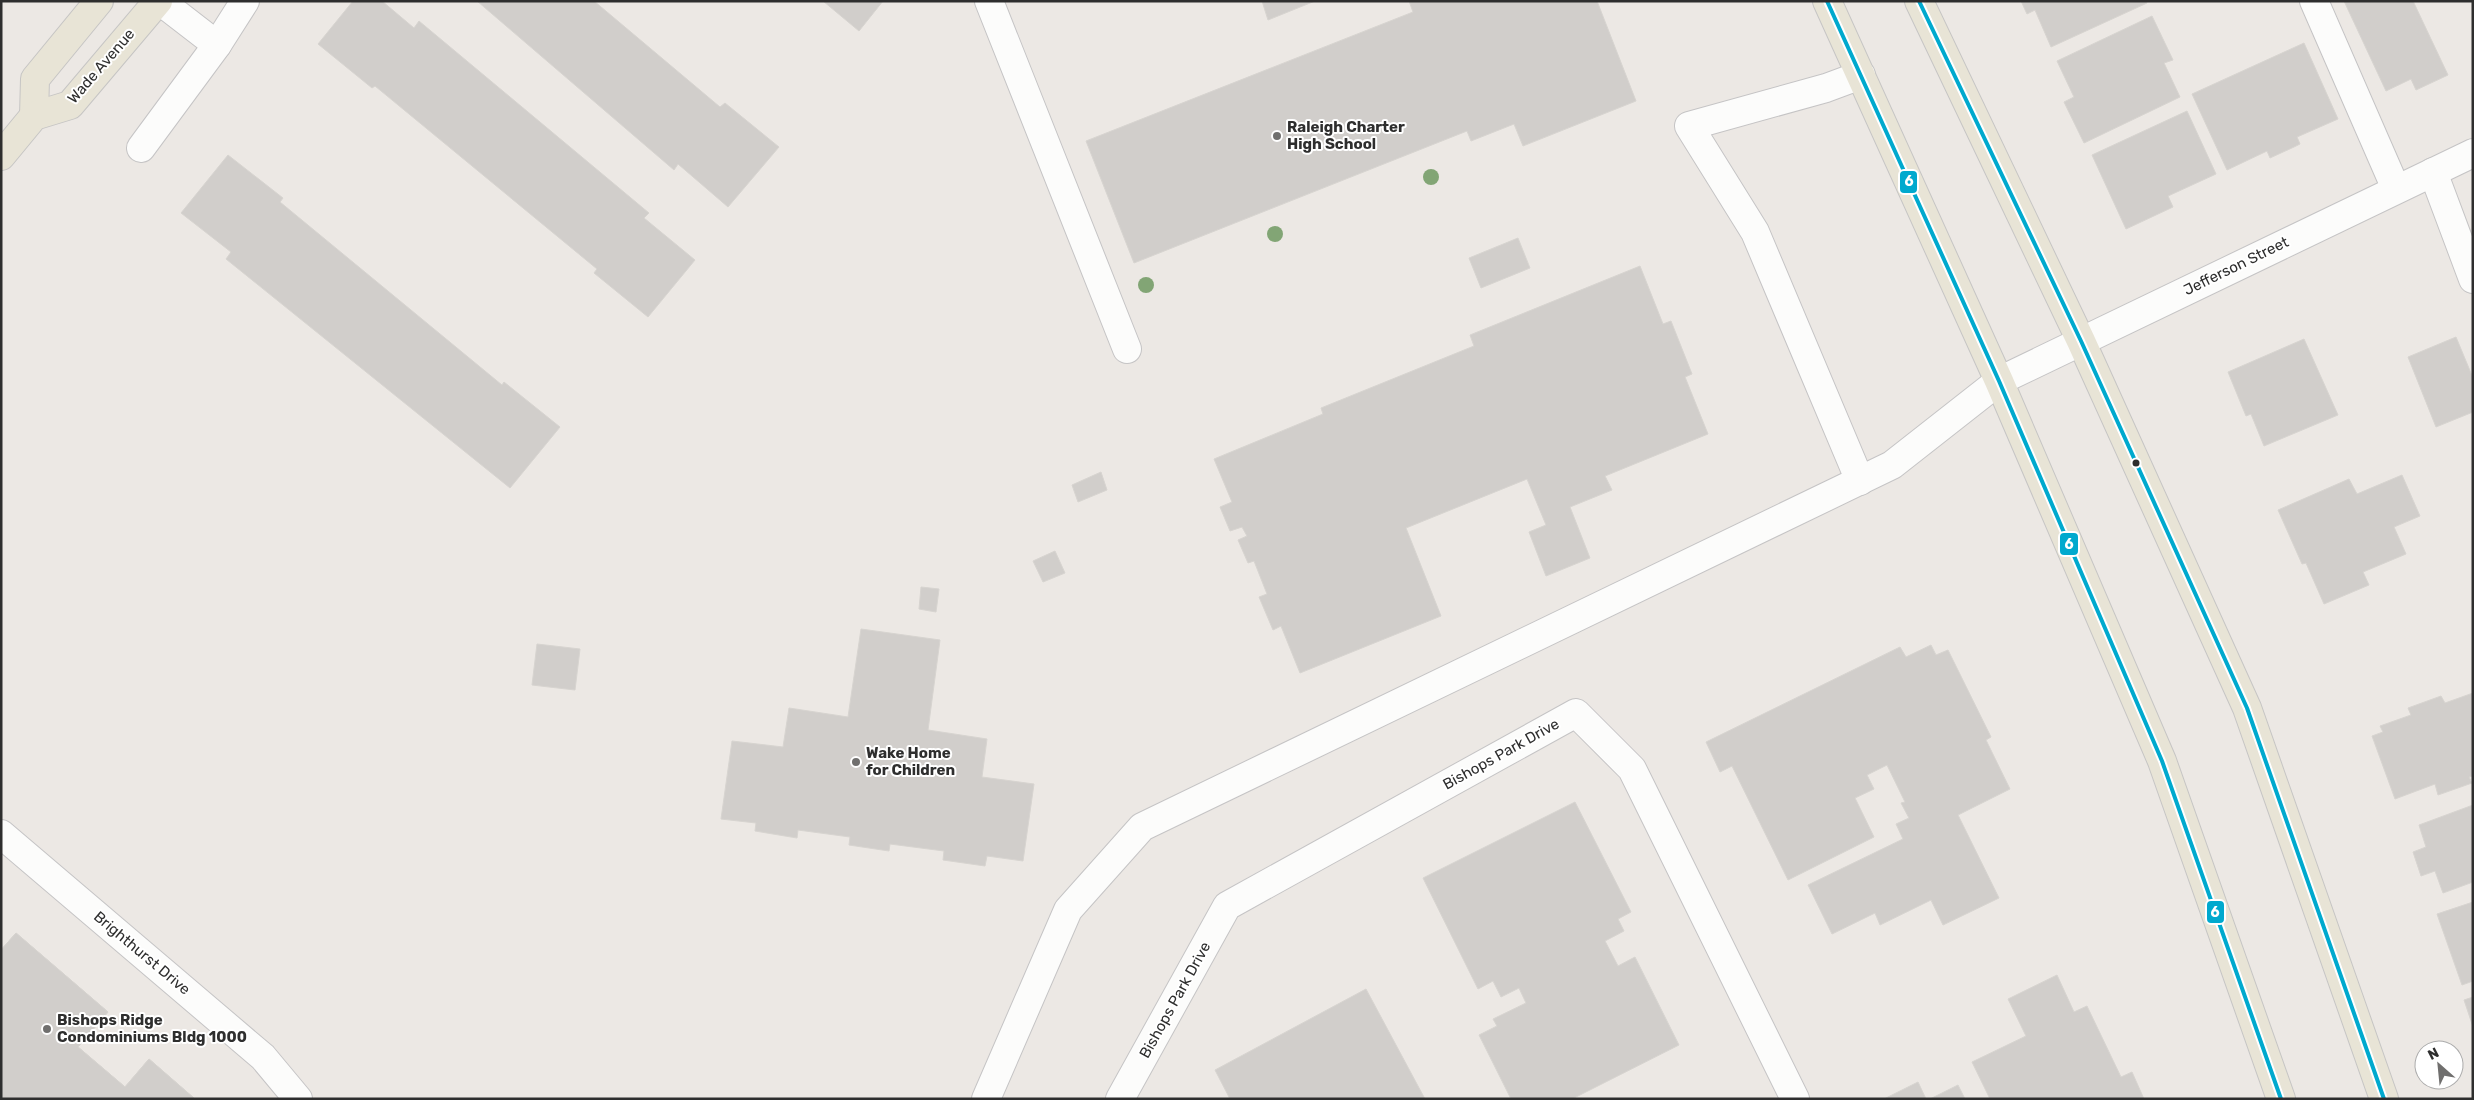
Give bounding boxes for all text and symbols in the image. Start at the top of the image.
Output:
street label: Wade Avenue [64,25,138,107]
place label: Raleigh Charter High School [1287,118,1405,153]
marker: Raleigh Charter High School [1271,130,1283,142]
line badge: 6 [1899,170,1918,194]
text: 6 [1904,173,1914,190]
street label: Jefferson Street [2181,233,2292,299]
unlabelled marker [2131,458,2141,468]
line badge: 6 [2059,532,2079,556]
text: 6 [2064,536,2074,553]
street label: Bishops Park Drive [1440,715,1562,793]
place label: Wake Home for Children [866,744,955,779]
marker: Wake Home for Children [850,756,862,768]
line badge: 6 [2206,900,2225,924]
text: 6 [2210,904,2220,921]
street label: Brighthurst Drive [90,907,194,999]
street label: Bishops Park Drive [1136,939,1214,1061]
place label: Bishops Ridge Condominiums Bldg 1000 [57,1011,247,1046]
marker: Bishops Ridge Condominiums Bldg 1000 [41,1023,53,1035]
north arrow [2414,1040,2464,1090]
text: N [2425,1044,2442,1064]

